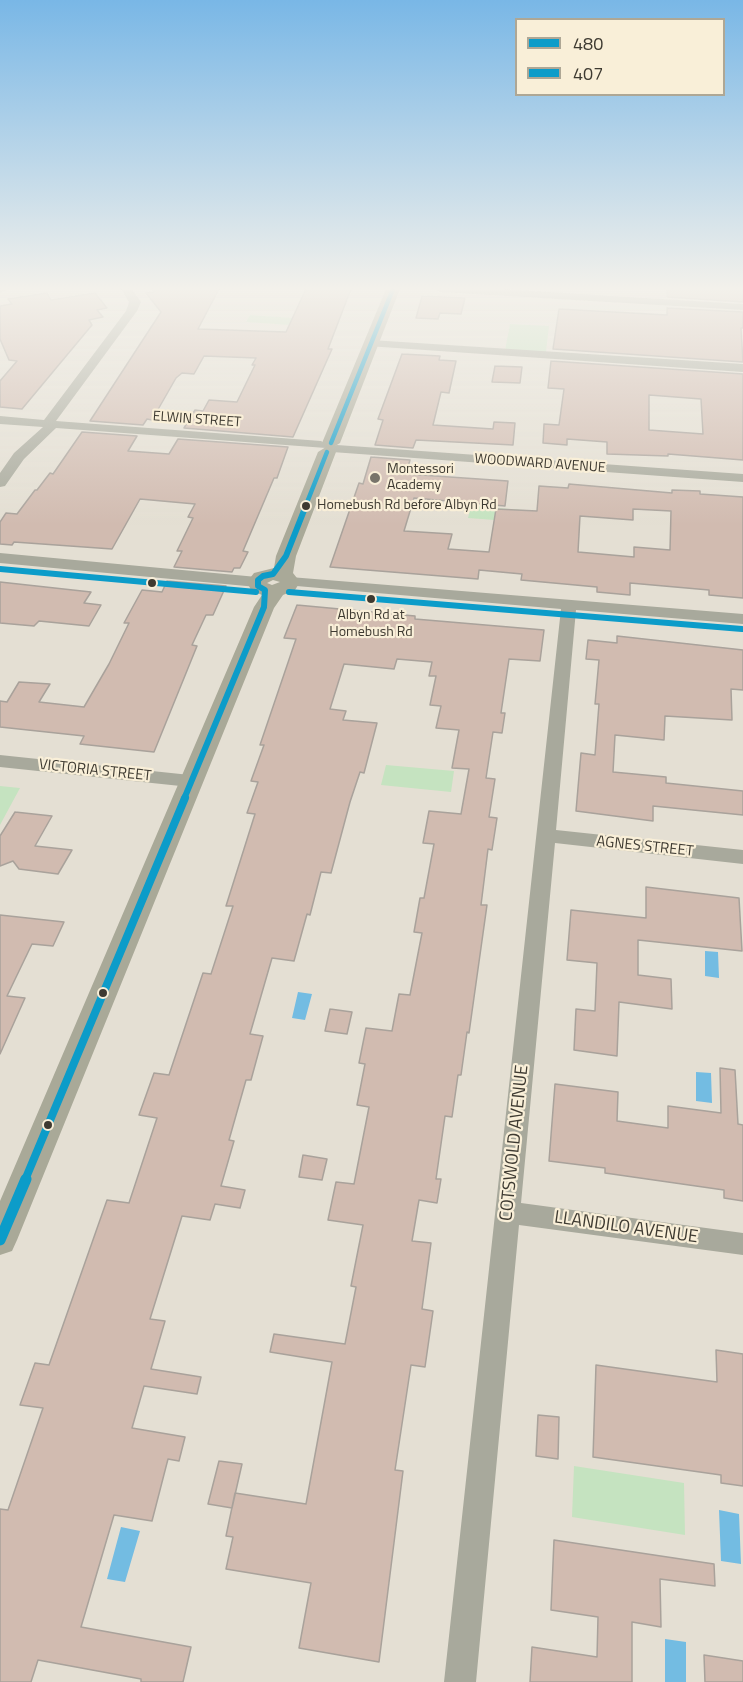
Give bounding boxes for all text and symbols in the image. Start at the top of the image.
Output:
legend [515,18,725,96]
text: 480 [573,30,603,57]
text: 407 [573,60,603,87]
street label: ELWIN STREET [152,409,242,431]
street label: WOODWARD AVENUE [474,451,606,477]
place label: Montessori Academy [387,462,454,494]
marker: Montessori Academy [368,471,382,485]
place label: Homebush Rd before Albyn Rd [317,498,497,514]
marker: Homebush Rd before Albyn Rd [300,500,312,512]
unlabelled marker [146,577,158,589]
marker: Albyn Rd at Homebush Rd [365,593,377,605]
place label: Albyn Rd at Homebush Rd [329,608,413,640]
street label: VICTORIA STREET [38,756,152,786]
street label: AGNES STREET [596,833,694,861]
unlabelled marker [97,987,109,999]
street label: COTSWOLD AVENUE [496,1064,534,1222]
unlabelled marker [42,1119,54,1131]
street label: LLANDILO AVENUE [553,1207,699,1249]

